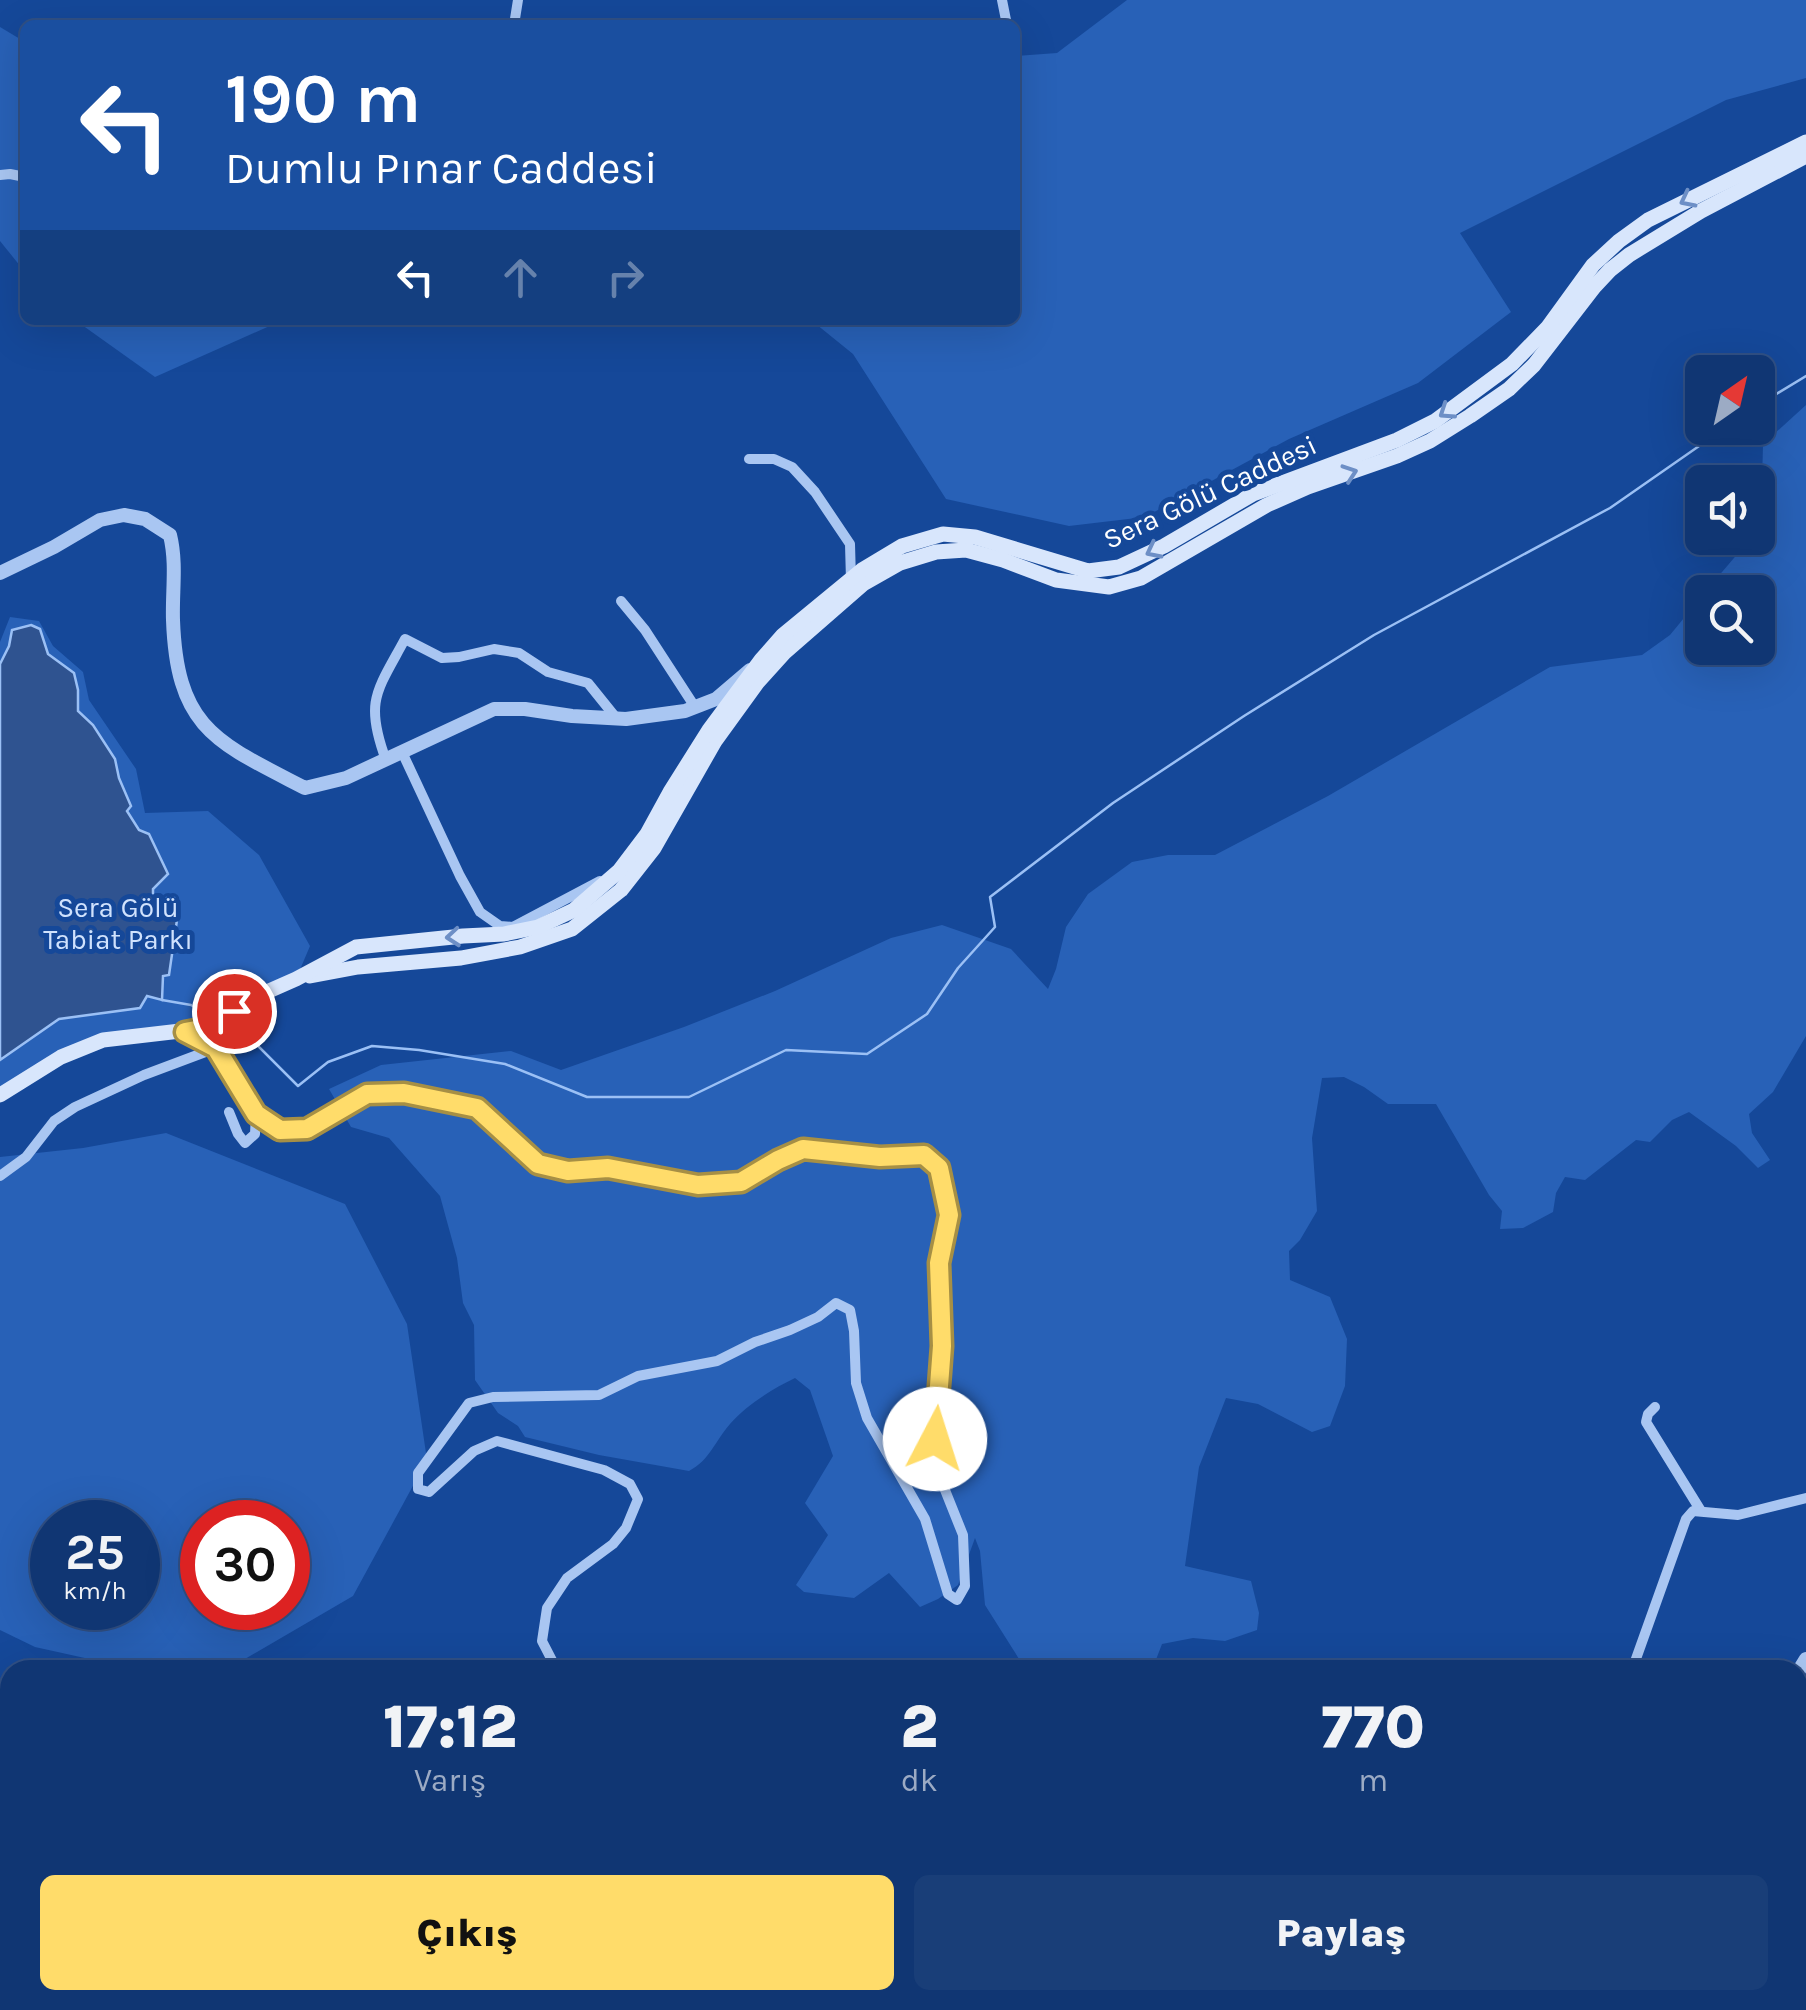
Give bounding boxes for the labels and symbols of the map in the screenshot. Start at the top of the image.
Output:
one-way arrow [1680,188,1698,207]
north arrow [1685,355,1775,445]
one-way arrow [1439,400,1457,419]
street label: Sera Gölü Caddesi [1098,428,1322,556]
one-way arrow [1340,464,1357,485]
one-way arrow [1146,538,1164,558]
park label: Sera Gölü Tabiat Parkı [43,891,193,956]
one-way arrow [444,926,460,947]
pin [192,969,277,1054]
position arrow [883,1387,987,1491]
speed limit sign: 30 [180,1500,310,1630]

